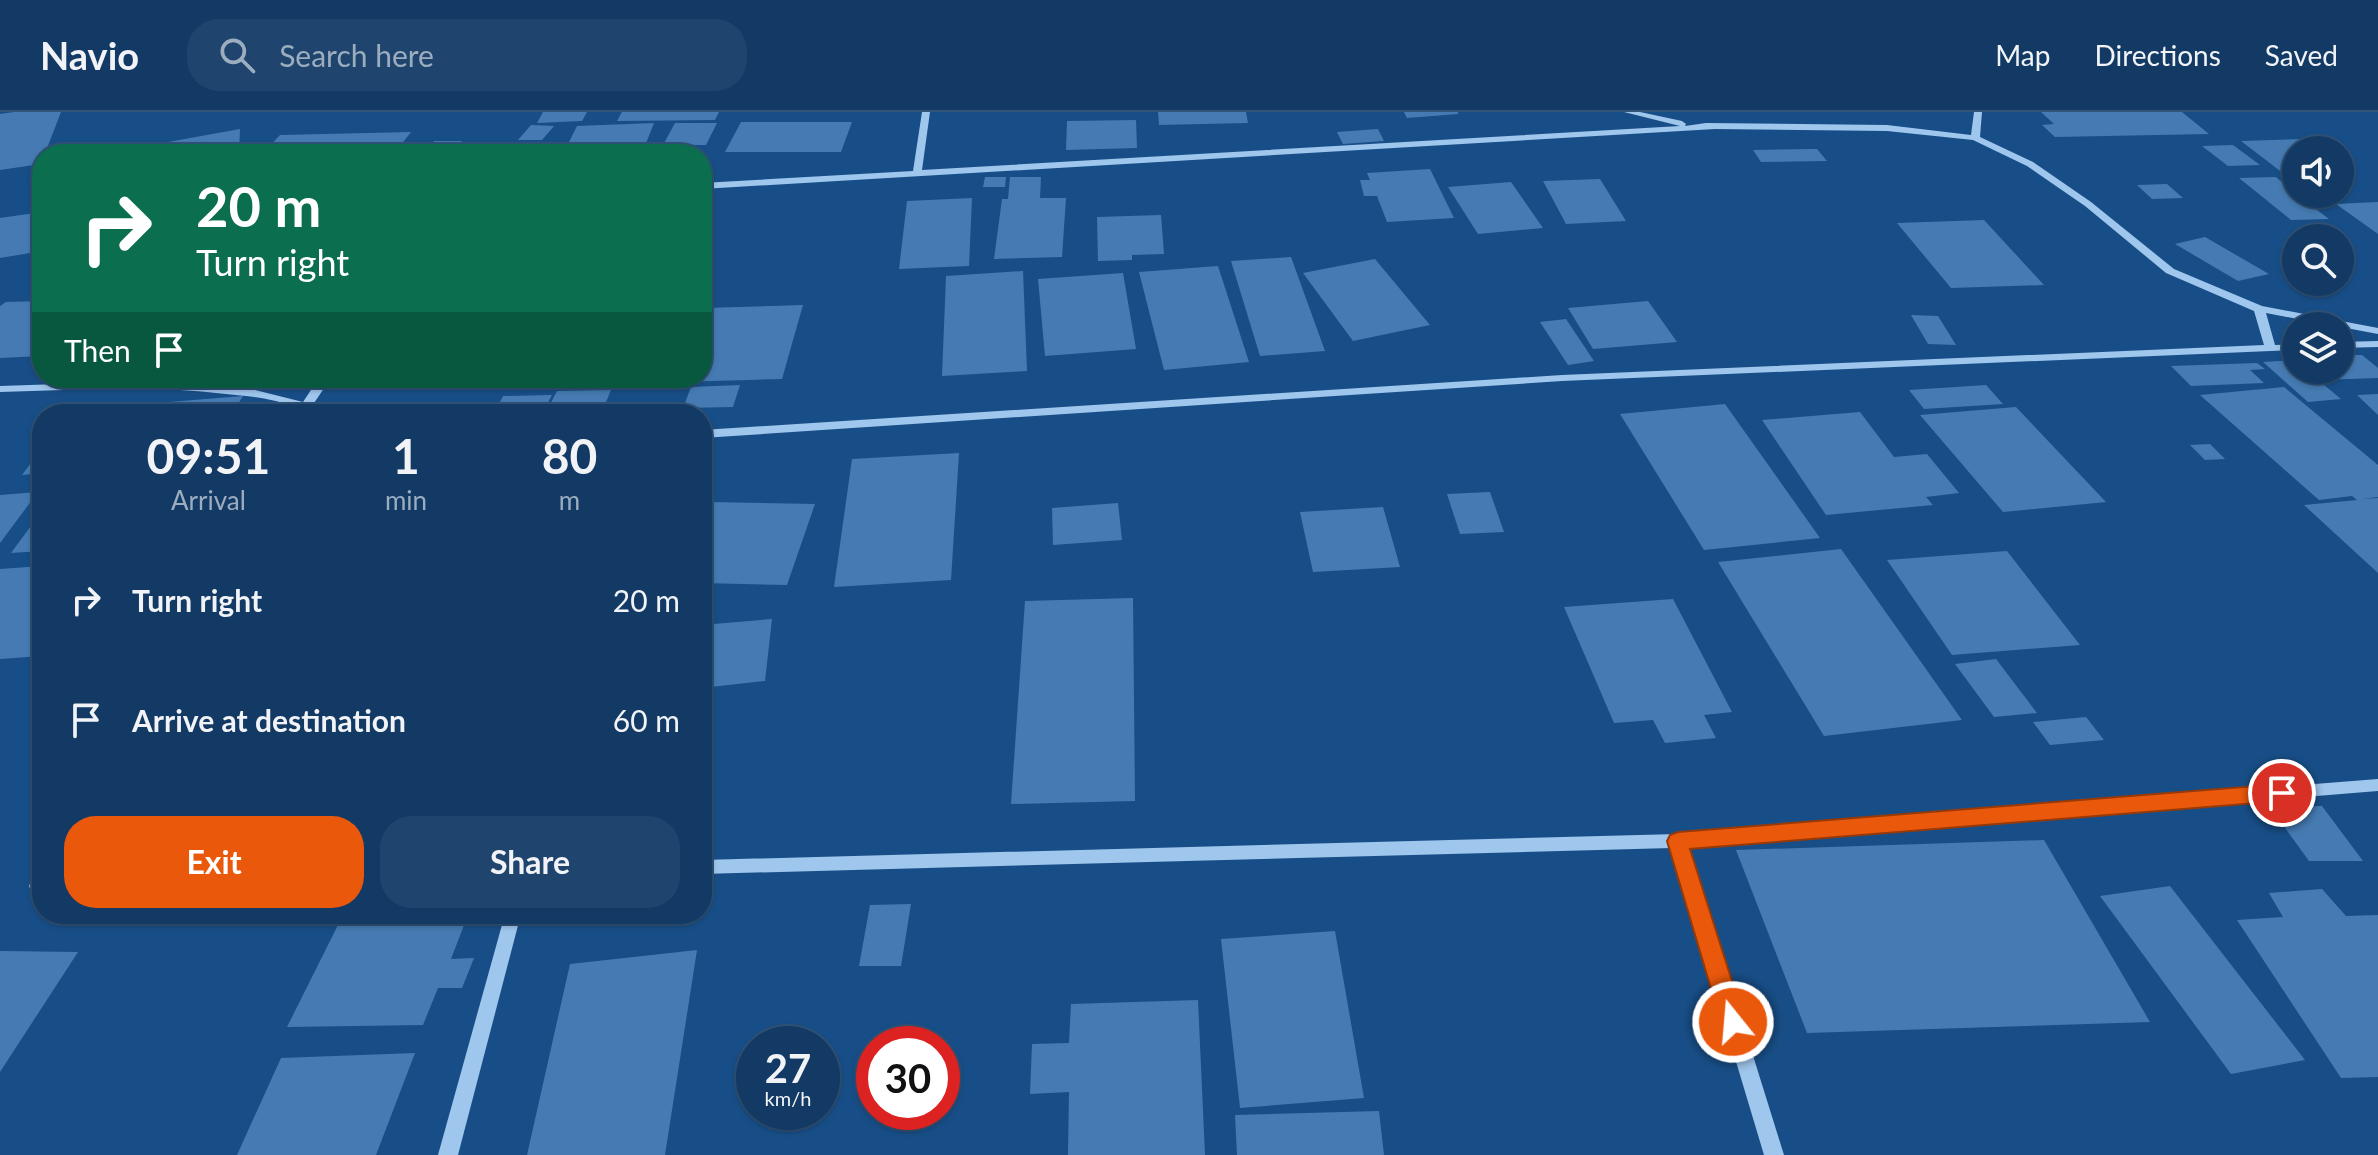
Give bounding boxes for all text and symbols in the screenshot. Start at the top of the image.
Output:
search box [187,19,747,91]
text: Navio [40,32,139,78]
icon: search [215,33,259,77]
text: Search here [279,37,434,73]
text: Map [1995,38,2050,72]
text: Directions [2094,38,2221,72]
text: Saved [2265,38,2338,72]
map controls [2282,136,2354,384]
button: sound [2282,136,2354,208]
text: 20 m [196,172,321,239]
icon: right [64,176,168,280]
button: search [2282,224,2354,296]
text: Turn right [196,240,349,284]
button: layers [2282,312,2354,384]
icon: arrive [147,328,191,372]
text: Then [64,332,131,368]
text: 09:51 [147,427,270,484]
text: 1 [392,427,420,484]
text: 80 [542,427,597,484]
text: Arrival [171,484,246,516]
text: min [385,484,427,516]
text: m [559,484,580,516]
icon: right [64,578,108,622]
text: Turn right [132,582,262,618]
text: 20 m [613,582,680,618]
icon: arrive [64,698,108,742]
text: Arrive at destination [132,702,406,738]
text: 60 m [613,702,680,738]
pin [2248,759,2316,827]
icon: arrive [2260,771,2304,815]
button: Exit [64,816,364,908]
button: Share [380,816,680,908]
position arrow [1691,980,1775,1064]
speed limit sign: 30 [856,1026,960,1130]
text: 27 [765,1044,811,1092]
text: km/h [765,1086,811,1110]

